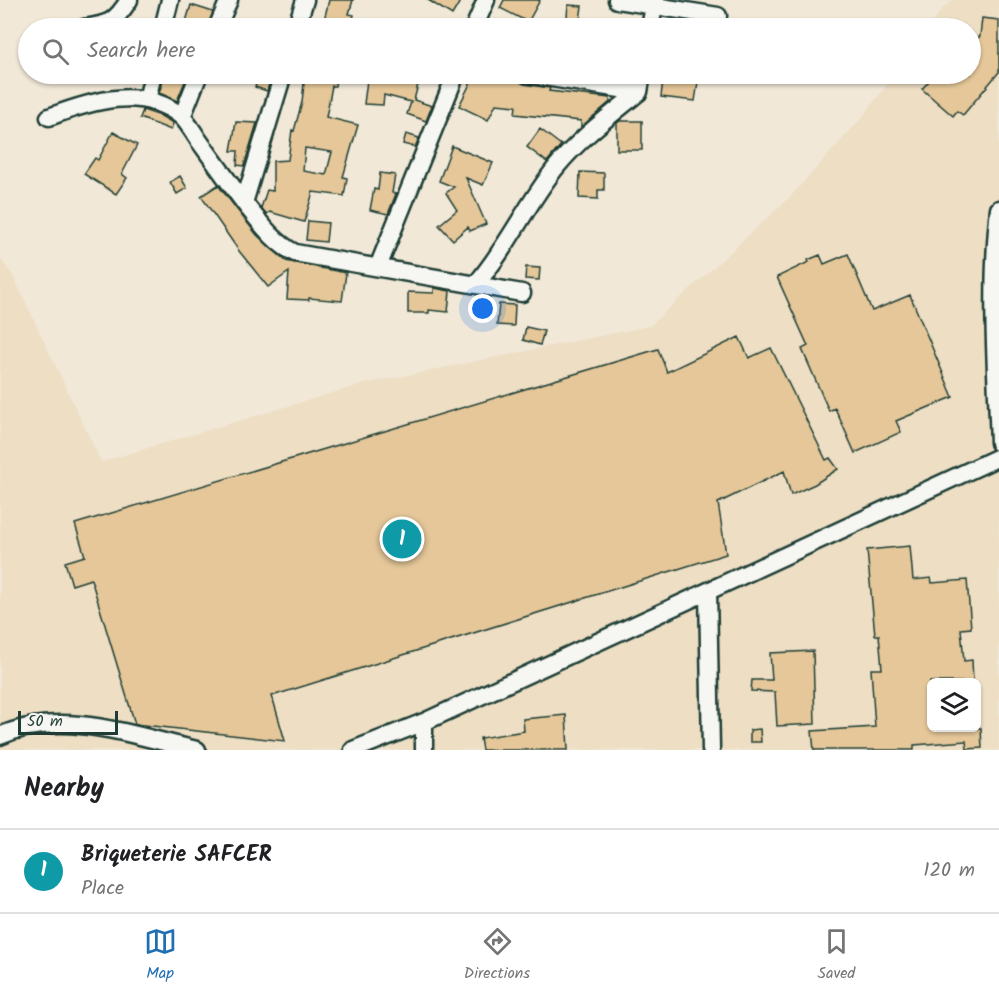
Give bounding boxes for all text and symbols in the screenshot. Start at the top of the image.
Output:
search box [18,18,981,84]
text: Search here [87,34,195,69]
icon: search [39,35,72,68]
your location [468,294,497,323]
pin: 1 [382,516,422,562]
map controls [927,678,981,732]
button: layers [927,678,981,732]
scale bar [18,708,118,736]
text: 50 m [27,709,63,734]
text: Nearby [24,768,104,810]
text: Briqueterie SAFCER [81,838,272,873]
text: 1 [40,855,47,887]
text: 120 m [923,855,975,887]
text: Place [81,873,124,905]
tab: Map [144,925,177,986]
tab: Directions [464,925,530,986]
tab: Saved [817,925,855,986]

